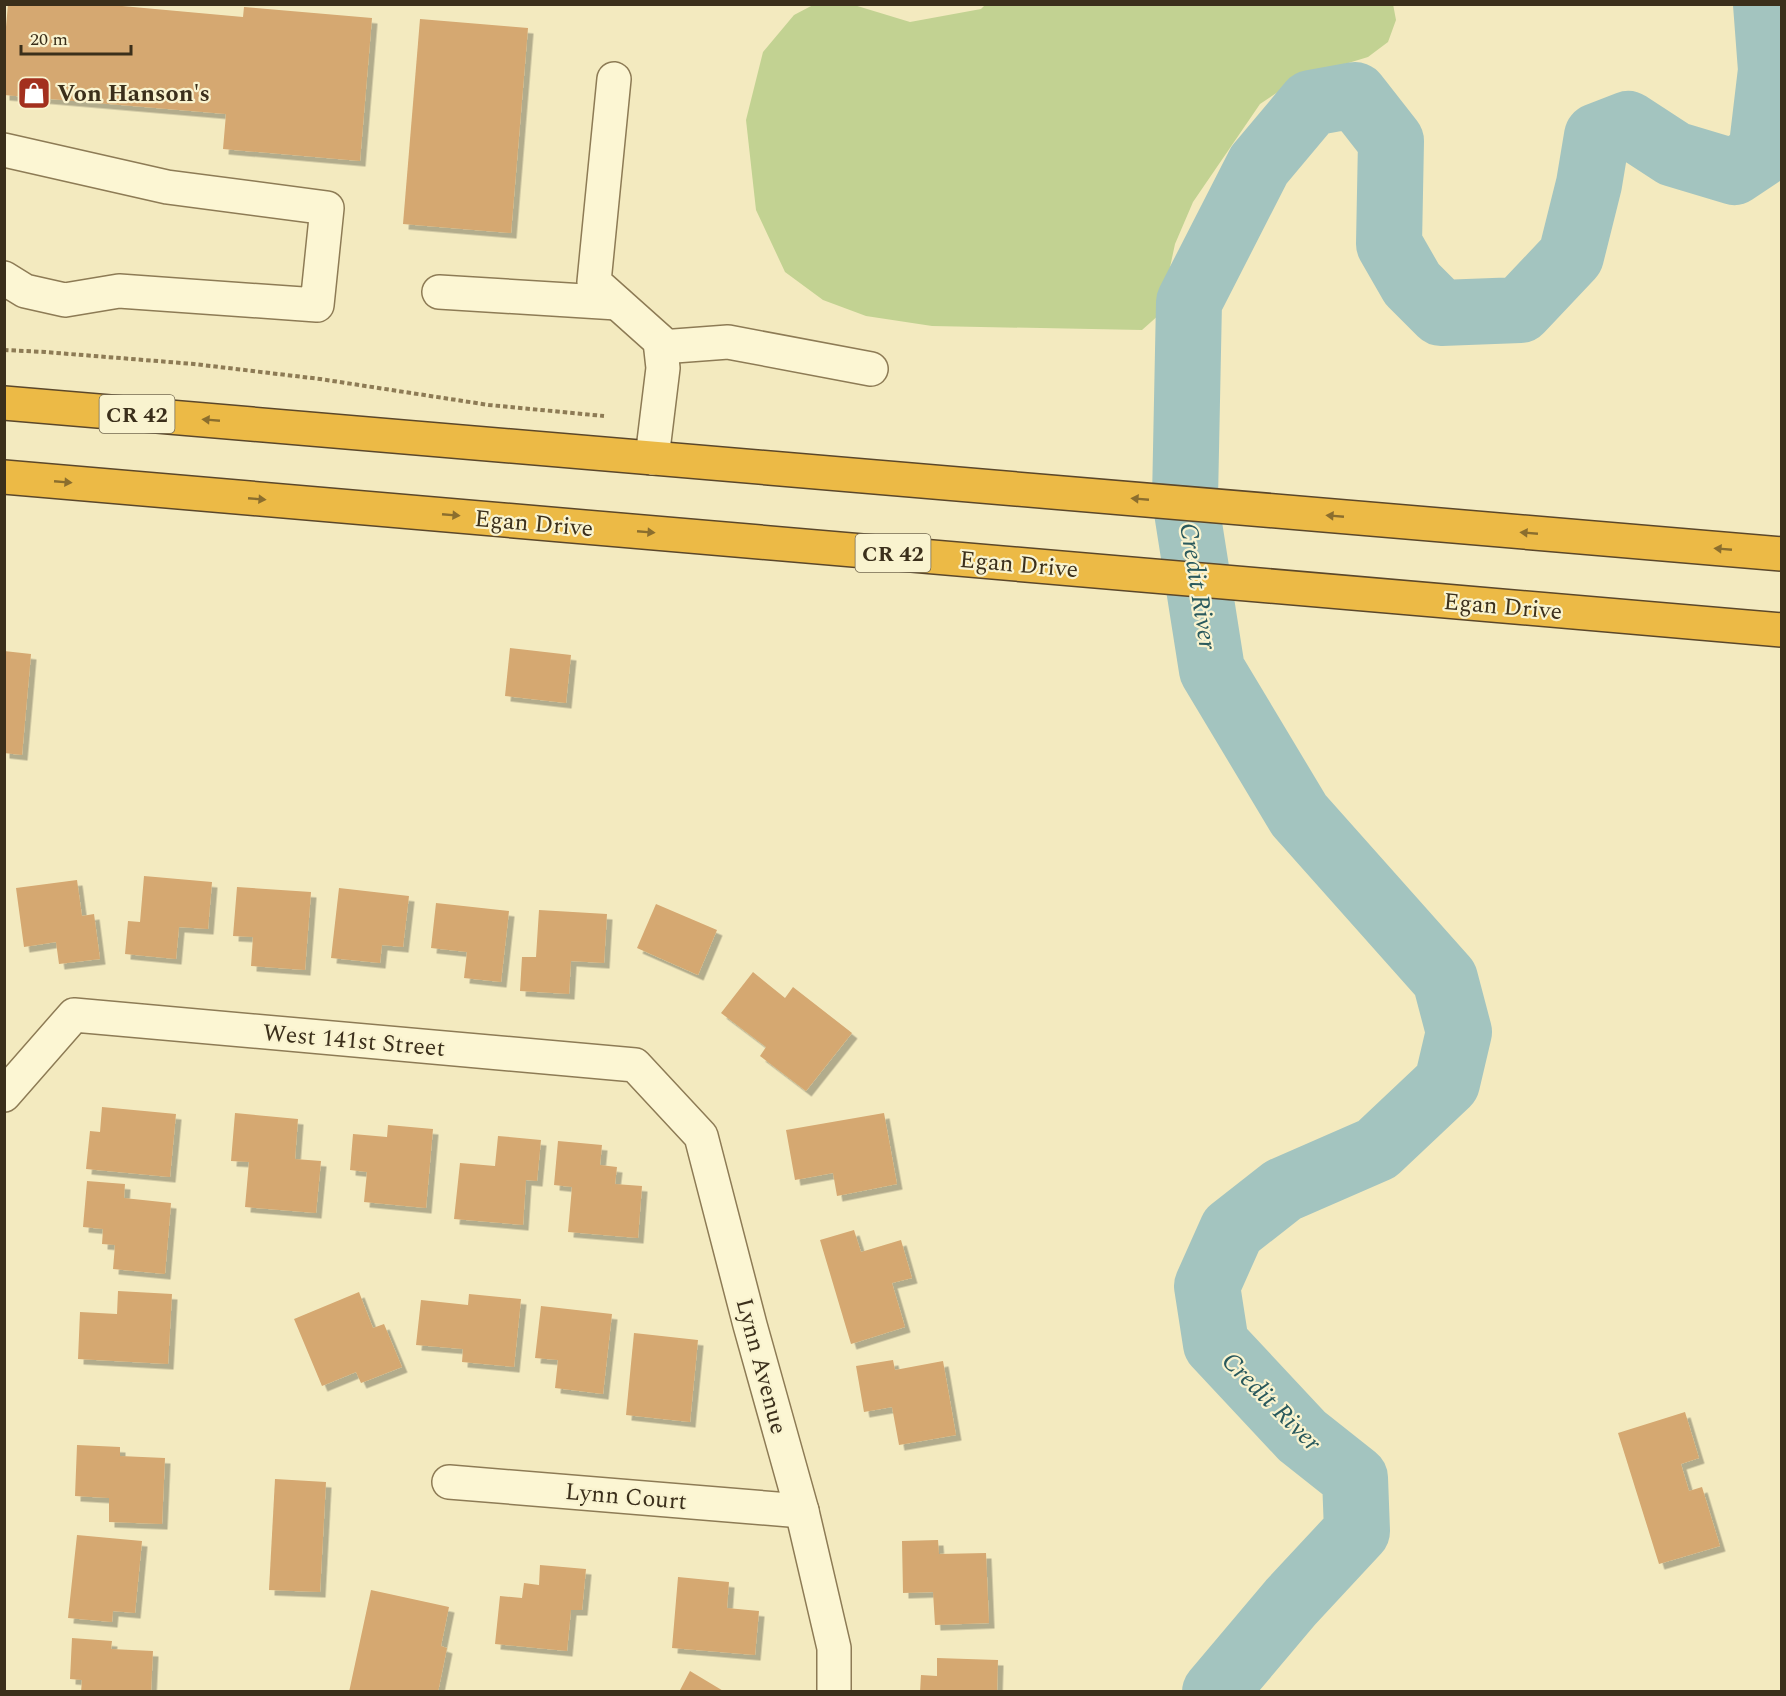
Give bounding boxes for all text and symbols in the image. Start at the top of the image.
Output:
scale bar [21,18,130,56]
text: 20 m [30,26,68,53]
shop icon: Von Hanson's [16,75,52,111]
place label: Von Hanson's [57,76,210,112]
road number: CR 42 [100,395,174,433]
one-way arrow [201,416,220,425]
one-way arrow [53,477,72,487]
one-way arrow [248,494,267,504]
one-way arrow [1131,495,1150,504]
street label: Egan Drive [473,501,595,547]
one-way arrow [442,511,461,520]
one-way arrow [1325,511,1344,521]
water label: Credit River [1168,520,1228,653]
one-way arrow [636,527,655,537]
one-way arrow [1519,528,1538,538]
road number: CR 42 [856,534,930,572]
street label: Egan Drive [958,542,1080,588]
one-way arrow [1714,544,1733,554]
street label: Egan Drive [1442,584,1564,630]
street label: West 141st Street [261,1015,447,1067]
street label: Lynn Avenue [726,1294,796,1438]
water label: Credit River [1212,1342,1331,1462]
street label: Lynn Court [563,1474,688,1520]

